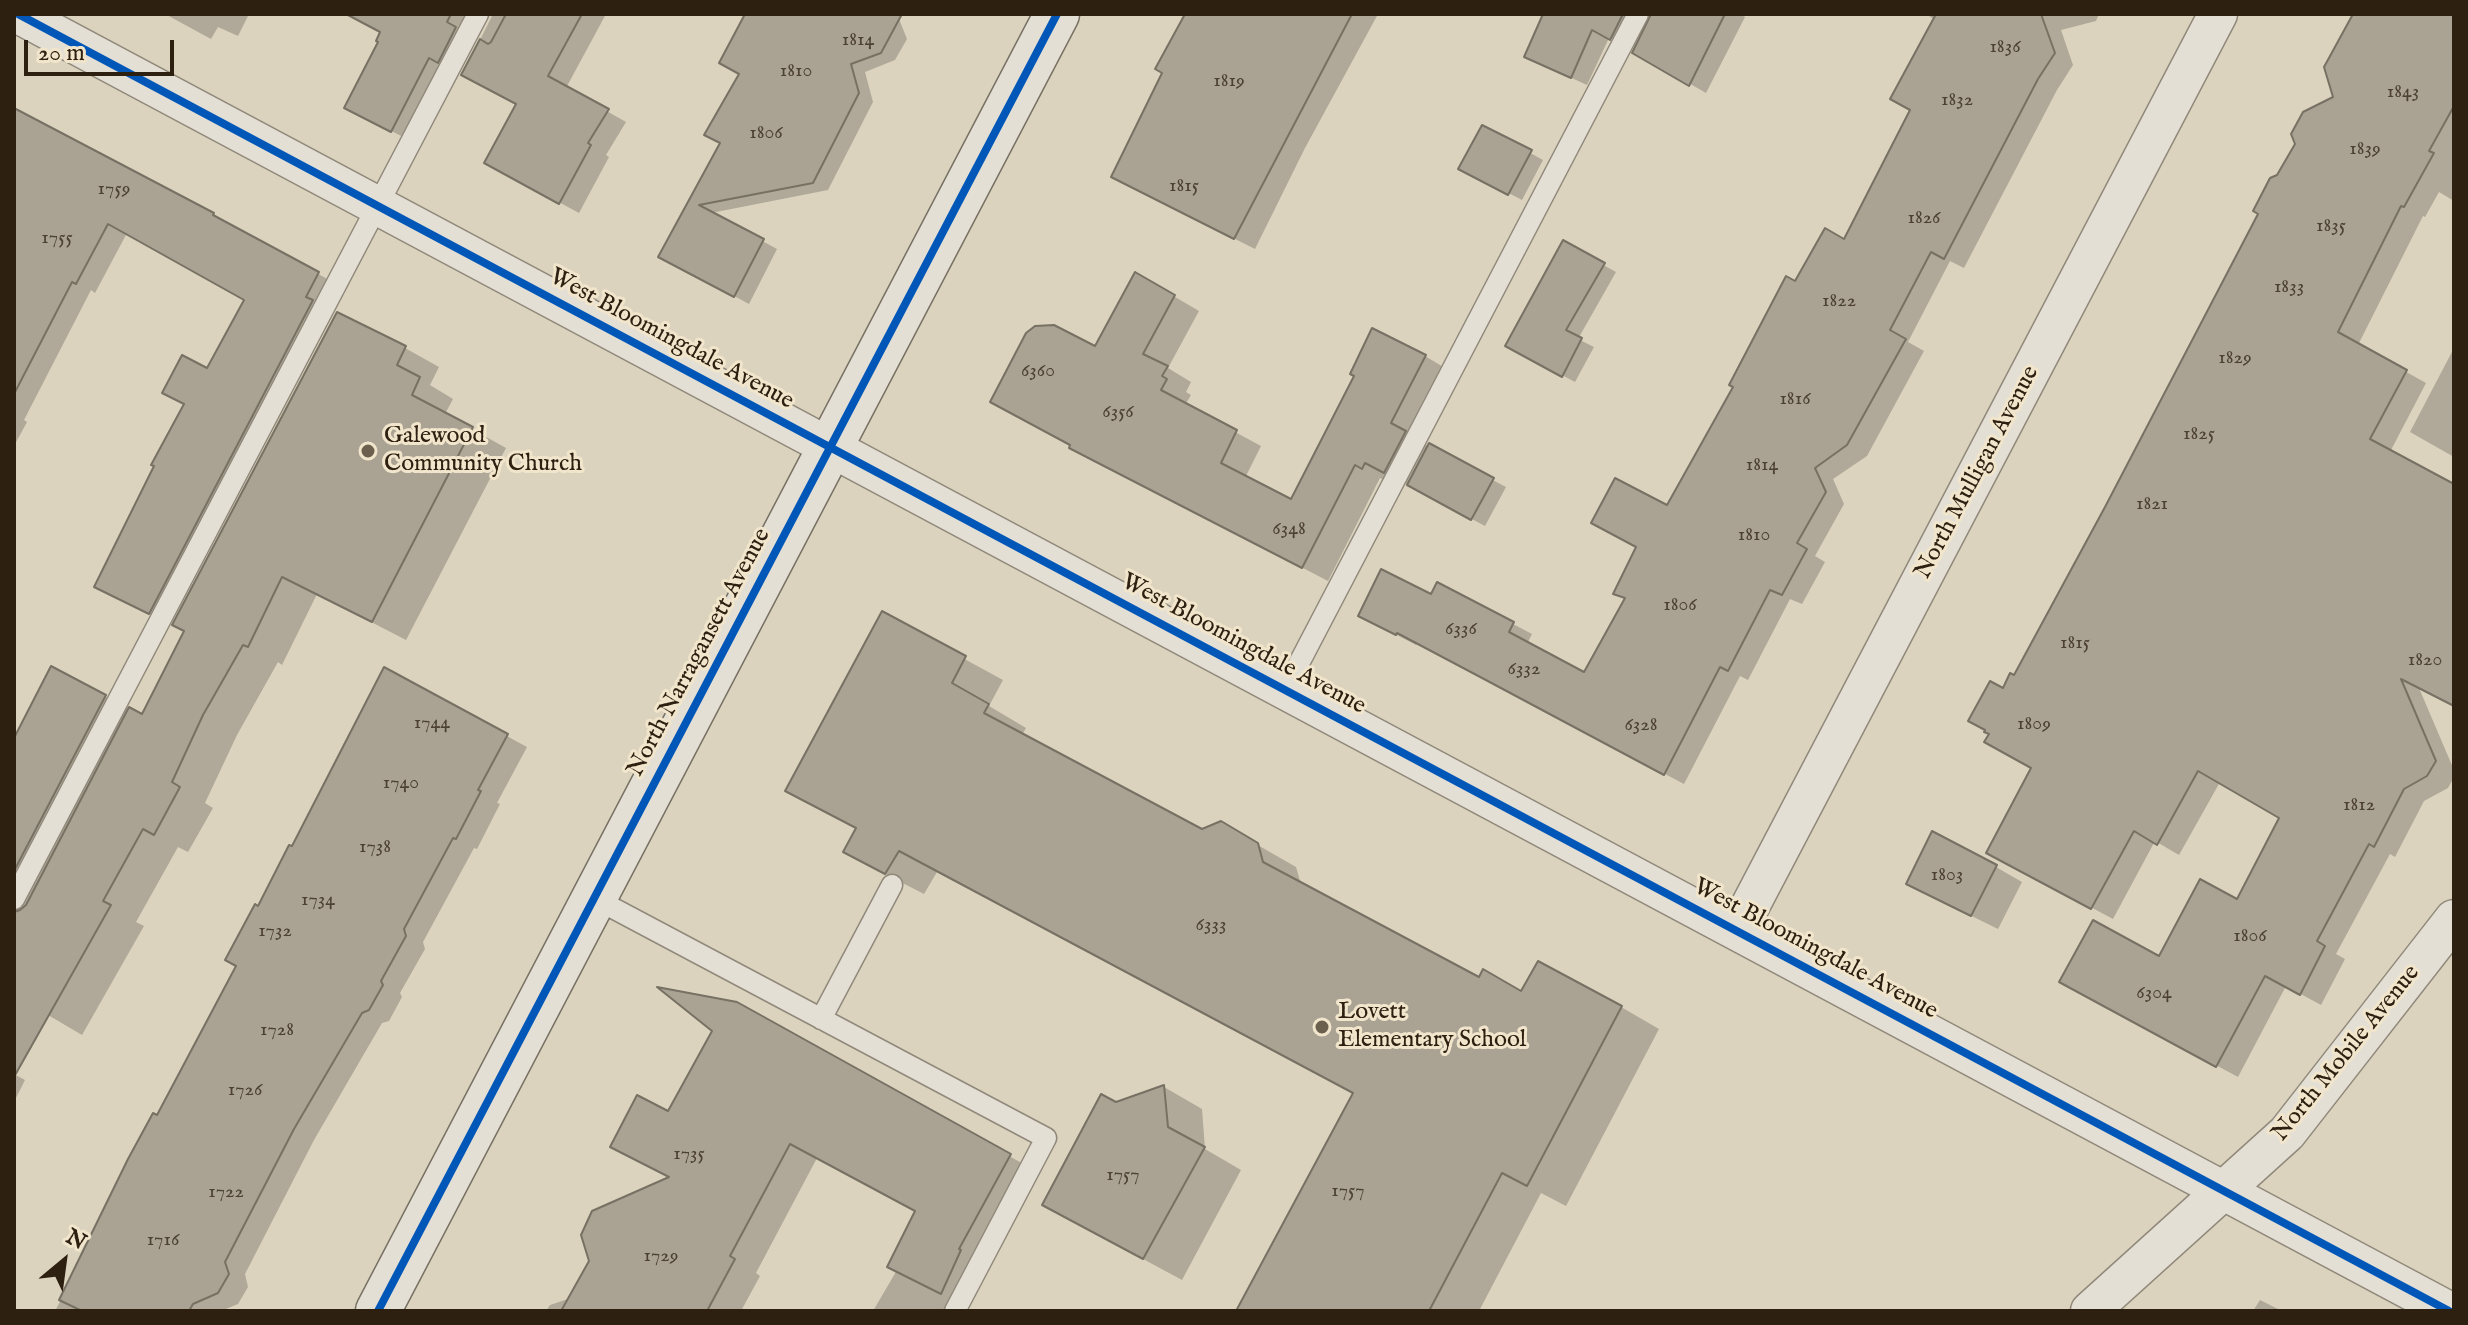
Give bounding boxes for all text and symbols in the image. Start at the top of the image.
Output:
scale bar [28,24,178,74]
house number: 1814 [842,29,874,53]
house number: 1836 [1989,36,2021,60]
text: 20 m [38,38,85,69]
house number: 1810 [780,60,812,84]
house number: 1819 [1213,70,1245,94]
house number: 1843 [2387,81,2419,105]
house number: 1832 [1941,89,1973,113]
house number: 1806 [749,122,783,146]
house number: 1839 [2349,138,2381,162]
house number: 1815 [1169,175,1199,199]
house number: 1759 [98,178,130,202]
house number: 1826 [1907,207,1941,231]
house number: 1835 [2316,215,2346,239]
house number: 1755 [41,227,73,251]
street label: West Bloomingdale Avenue [544,263,798,417]
house number: 1833 [2274,276,2304,300]
house number: 1822 [1822,290,1856,314]
house number: 1829 [2218,347,2252,371]
house number: 6360 [1021,360,1055,384]
street label: North Mulligan Avenue [1910,362,2046,584]
house number: 1816 [1779,388,1811,412]
house number: 6356 [1102,401,1134,425]
place label: Galewood Community Church [384,423,582,479]
house number: 1825 [2183,423,2215,447]
marker: Galewood Community Church [359,442,377,460]
house number: 1814 [1746,454,1778,478]
house number: 1821 [2136,493,2168,517]
house number: 6348 [1272,518,1306,542]
street label: North Narragansett Avenue [622,524,778,782]
house number: 1810 [1738,524,1770,548]
street label: West Bloomingdale Avenue [1116,568,1370,722]
house number: 1806 [1663,594,1697,618]
house number: 6336 [1445,618,1477,642]
house number: 1815 [2060,632,2090,656]
house number: 1820 [2408,649,2442,673]
house number: 6332 [1508,658,1540,682]
house number: 1744 [414,712,450,736]
house number: 1809 [2017,713,2051,737]
house number: 6328 [1624,714,1658,738]
house number: 1740 [383,772,419,796]
house number: 1812 [2343,794,2375,818]
house number: 1738 [359,836,391,860]
house number: 1803 [1931,864,1963,888]
street label: West Bloomingdale Avenue [1688,873,1942,1027]
house number: 1734 [301,889,335,913]
house number: 6333 [1196,914,1226,938]
house number: 1732 [258,920,292,944]
house number: 1806 [2233,925,2267,949]
street label: North Mobile Avenue [2267,960,2427,1148]
house number: 6304 [2136,982,2172,1006]
place label: Lovett Elementary School [1338,999,1526,1055]
marker: Lovett Elementary School [1313,1018,1331,1036]
house number: 1728 [260,1019,294,1043]
house number: 1726 [228,1079,262,1103]
house number: 1735 [673,1143,705,1167]
house number: 1757 [1106,1164,1140,1188]
house number: 1757 [1331,1180,1365,1204]
house number: 1722 [208,1181,244,1205]
north arrow [24,1221,104,1301]
text: N [61,1223,91,1257]
house number: 1716 [147,1229,179,1253]
house number: 1729 [644,1245,678,1269]

